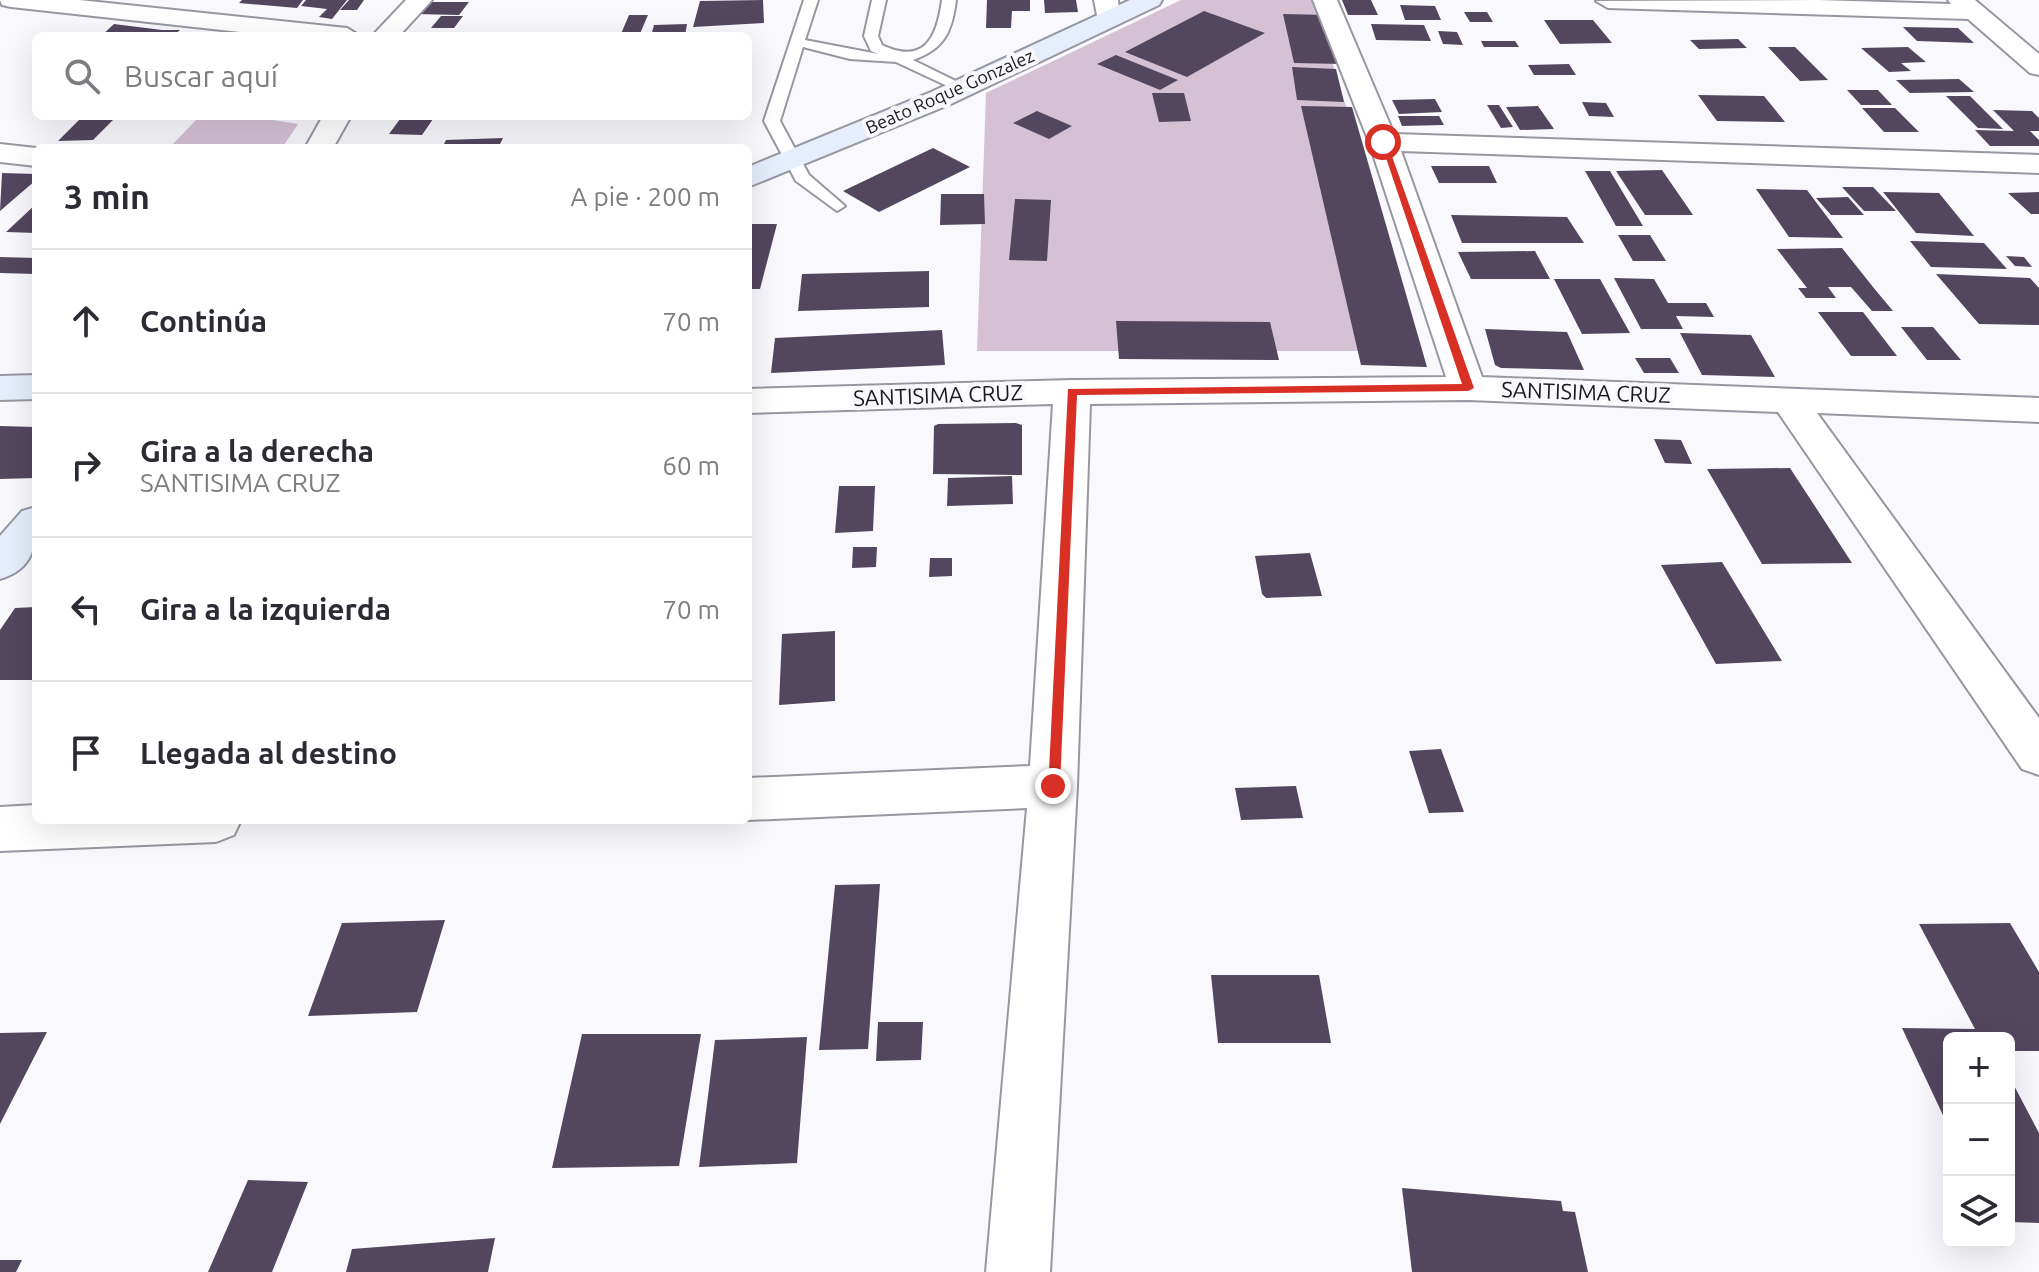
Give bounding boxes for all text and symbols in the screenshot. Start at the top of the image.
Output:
search box [32,32,752,120]
street label: Beato Roque Gonzalez [862,45,1037,137]
icon: search [60,54,104,98]
text: Buscar aquí [124,59,278,93]
route start [1365,124,1401,160]
text: 3 min [64,177,150,215]
text: A pie · 200 m [571,182,720,211]
icon: ahead [64,299,108,343]
text: Continúa [140,304,267,338]
text: 70 m [662,307,720,336]
street label: SANTISIMA CRUZ [1501,376,1671,407]
street label: SANTISIMA CRUZ [853,379,1023,410]
text: Gira a la derecha [140,434,374,468]
icon: right [64,443,108,487]
text: 60 m [662,451,720,480]
text: SANTISIMA CRUZ [140,468,341,497]
icon: left [64,587,108,631]
text: Gira a la izquierda [140,592,391,626]
text: 70 m [662,595,720,624]
icon: arrive [64,731,108,775]
text: Llegada al destino [140,736,397,770]
route end [1035,768,1071,804]
map controls [1943,1032,2015,1248]
button: + [1943,1032,2015,1104]
button: − [1943,1104,2015,1176]
button: layers [1943,1176,2015,1248]

